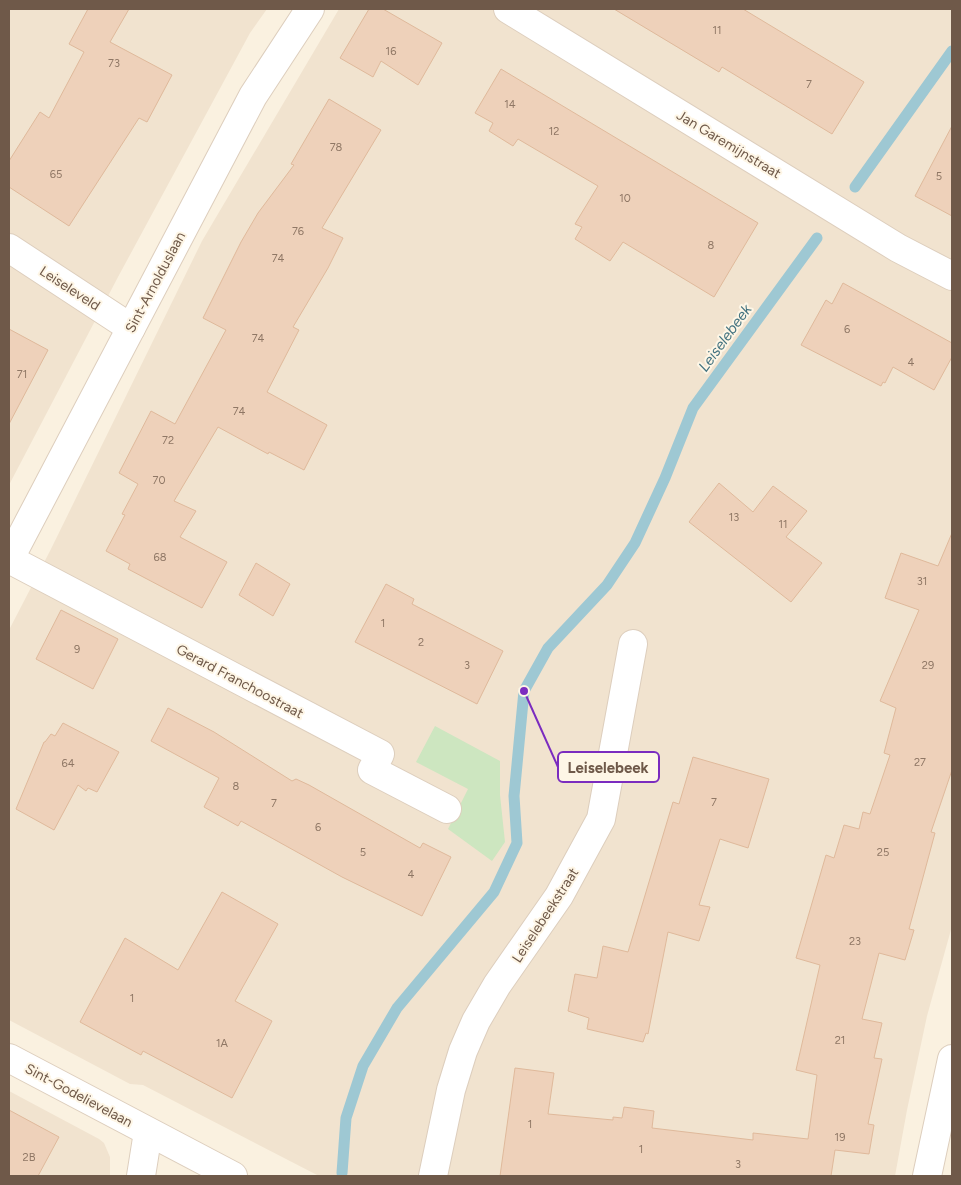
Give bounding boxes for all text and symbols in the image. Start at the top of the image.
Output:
house number: 11 [712,24,722,37]
house number: 16 [386,45,396,58]
house number: 73 [108,57,120,70]
house number: 7 [806,78,812,91]
house number: 14 [504,98,516,111]
street label: Jan Garemijnstraat [674,107,784,182]
house number: 12 [549,125,559,138]
house number: 78 [330,141,343,154]
house number: 65 [50,168,62,181]
house number: 5 [936,170,942,183]
house number: 10 [619,192,631,205]
house number: 76 [292,225,304,238]
street label: Sint-Arnolduslaan [122,229,189,336]
house number: 8 [708,239,715,252]
house number: 74 [272,252,285,265]
street label: Leiseleveld [36,263,103,314]
water label: Leiselebeek [695,300,756,375]
house number: 6 [844,323,850,336]
house number: 74 [252,332,265,345]
house number: 4 [908,356,915,369]
house number: 71 [17,368,27,381]
house number: 74 [233,405,246,418]
house number: 72 [162,434,174,447]
house number: 70 [153,474,165,487]
house number: 13 [729,511,739,524]
house number: 11 [778,518,788,531]
house number: 68 [154,551,167,564]
house number: 31 [917,575,927,588]
house number: 1 [381,617,385,630]
house number: 2 [418,636,424,649]
street label: Gerard Franchoostraat [173,641,306,722]
house number: 9 [74,643,80,656]
house number: 3 [464,659,470,672]
house number: 29 [922,659,934,672]
callout: Leiselebeek [558,752,659,782]
house number: 27 [914,756,926,769]
house number: 64 [61,757,75,770]
text: Leiselebeek [567,759,649,777]
house number: 8 [233,780,240,793]
house number: 7 [711,796,717,809]
house number: 7 [271,797,277,810]
house number: 6 [315,821,321,834]
house number: 5 [360,846,366,859]
house number: 25 [877,846,889,859]
street label: Leiselebeekstraat [508,865,582,966]
house number: 4 [408,868,415,881]
house number: 23 [849,935,861,948]
house number: 1 [130,992,134,1005]
house number: 21 [835,1034,845,1047]
house number: 1A [216,1037,229,1050]
street label: Sint-Godelievelaan [22,1060,136,1131]
house number: 1 [528,1118,532,1131]
house number: 19 [835,1131,845,1144]
house number: 1 [639,1143,643,1156]
house number: 2B [23,1151,36,1164]
house number: 3 [735,1158,741,1171]

